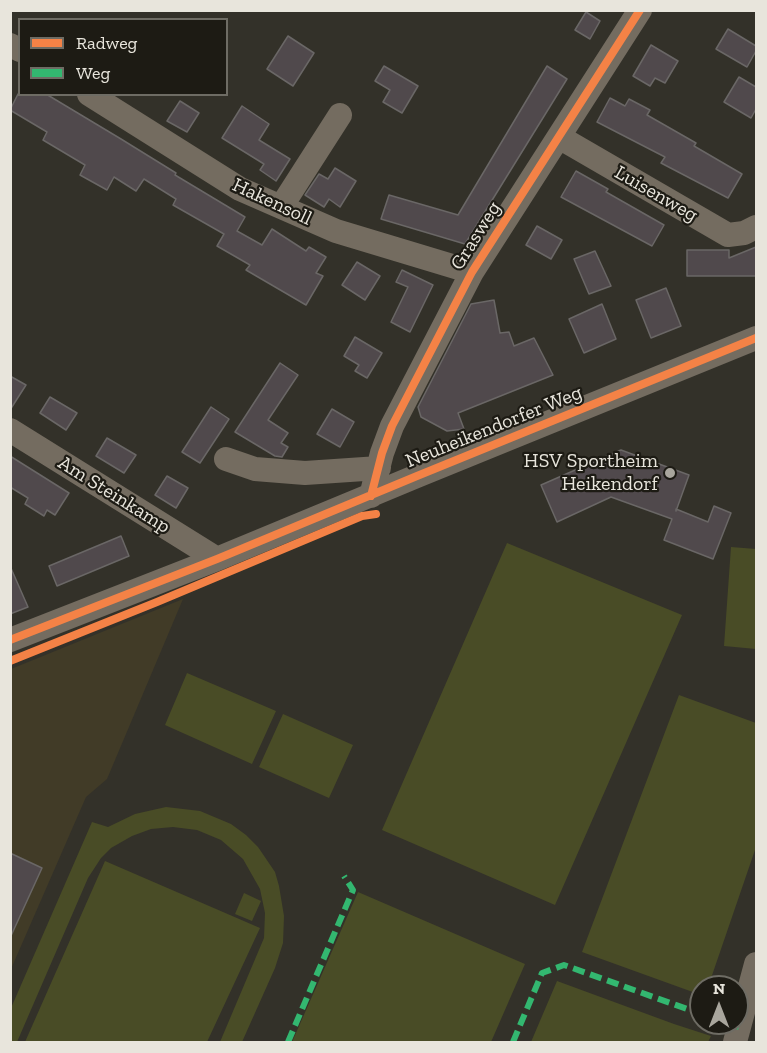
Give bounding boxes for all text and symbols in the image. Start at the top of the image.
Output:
legend [18,18,228,96]
text: Radweg [76,32,137,54]
text: Weg [76,62,110,84]
street label: Luisenweg [610,161,702,227]
street label: Hakensoll [228,173,316,231]
street label: Grasweg [446,197,506,275]
street label: Neuheikendorfer Weg [402,381,586,473]
place label: HSV Sportheim Heikendorf [524,449,658,496]
street label: Am Steinkamp [54,451,174,539]
marker: HSV Sportheim Heikendorf [663,466,677,480]
north arrow [689,975,749,1035]
text: N [713,979,725,998]

